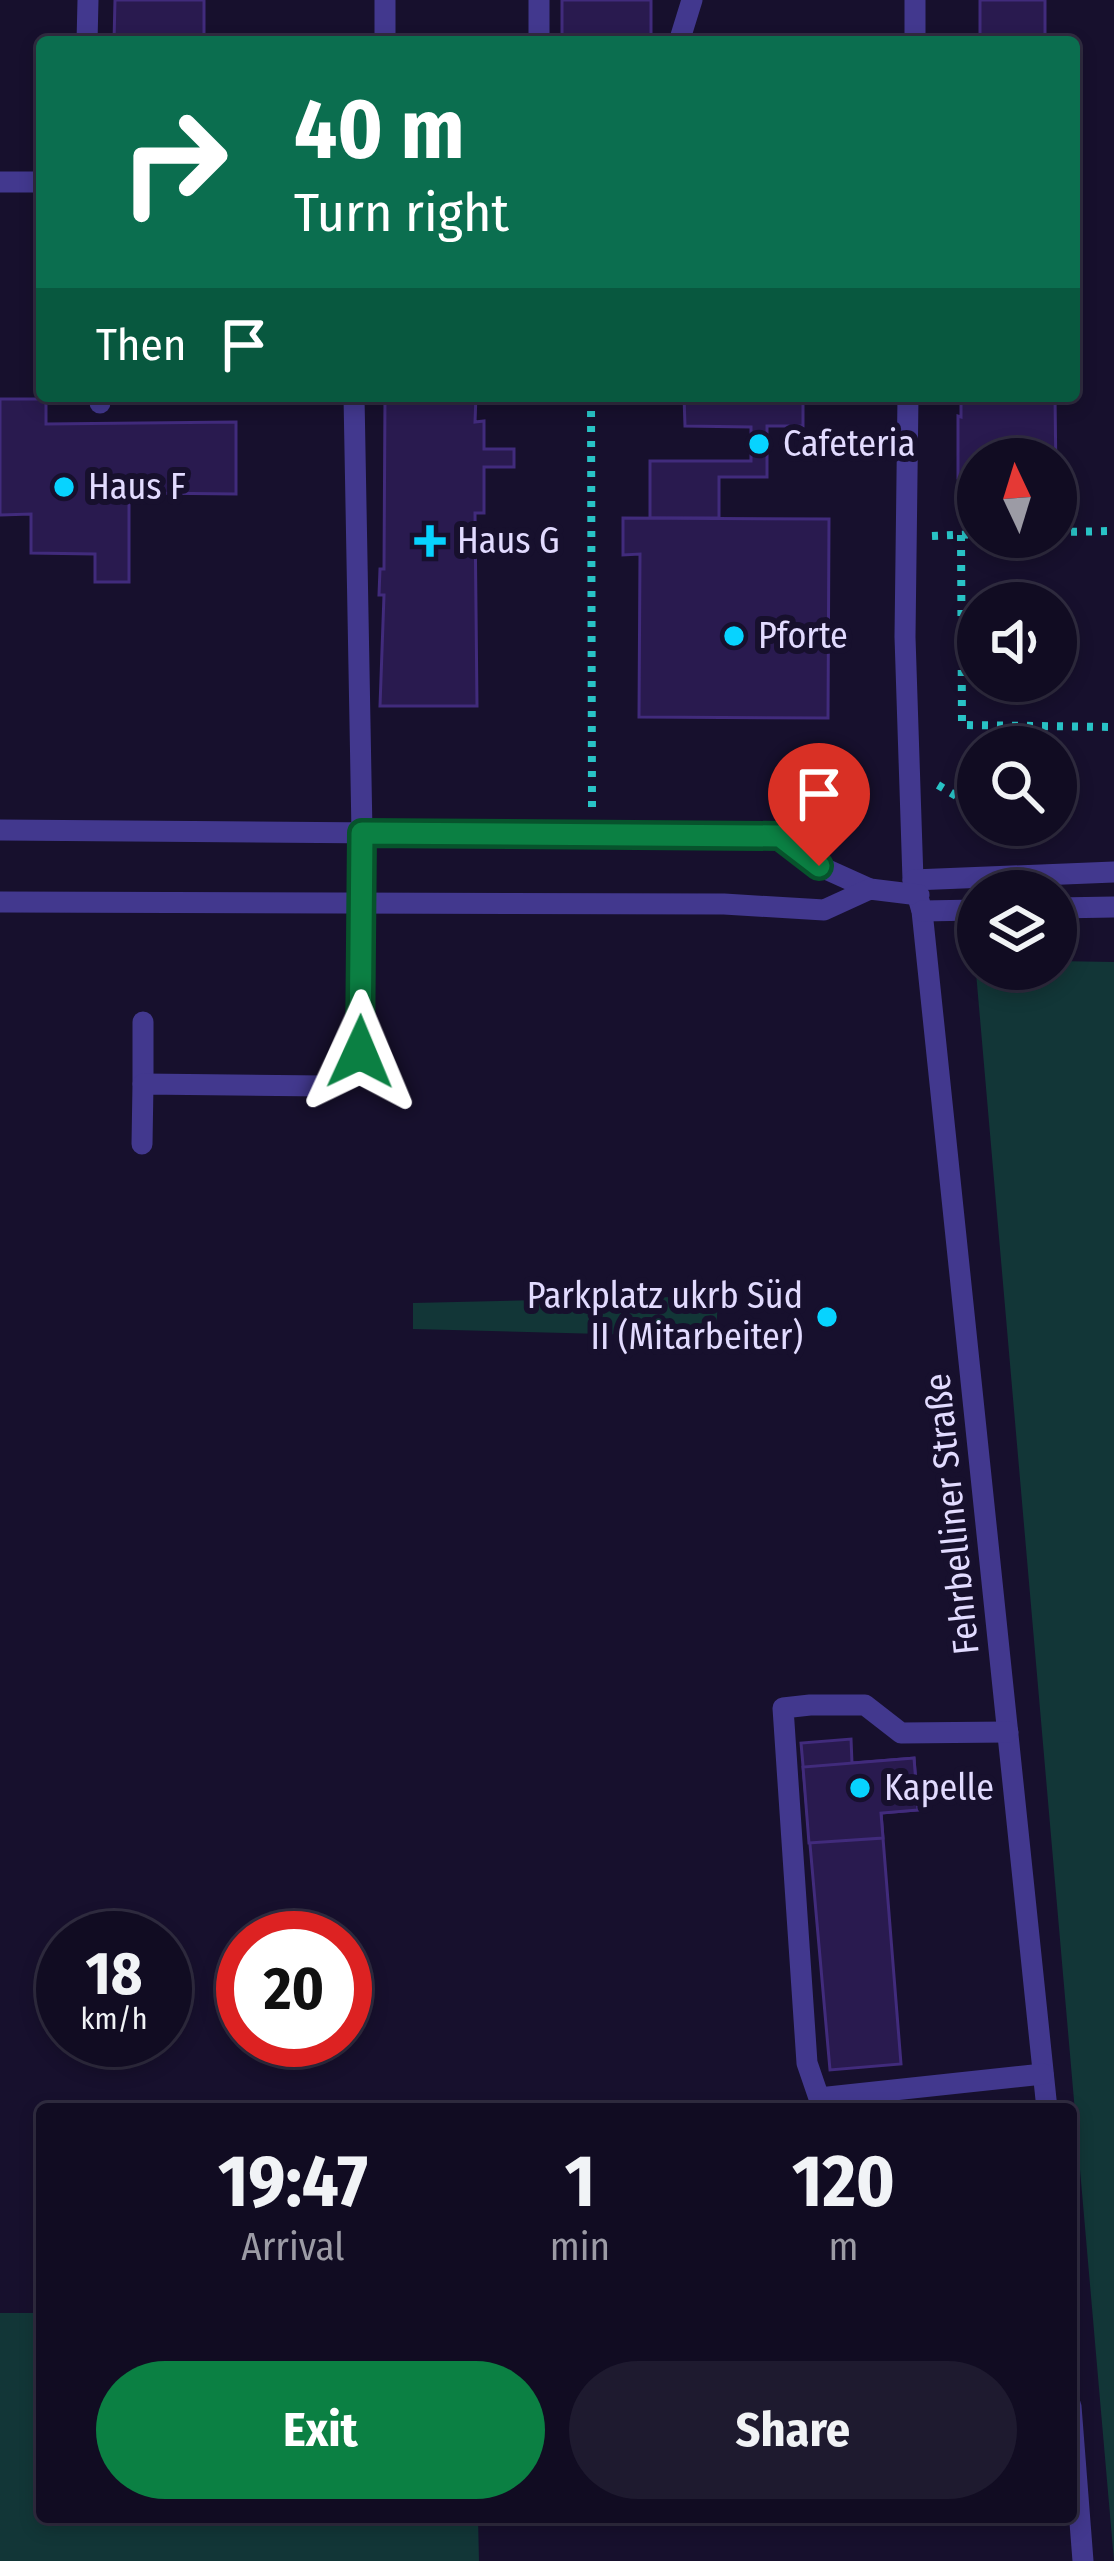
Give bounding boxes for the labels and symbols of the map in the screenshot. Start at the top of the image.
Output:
place label: Cafeteria [783,422,915,466]
marker: Cafeteria [746,431,772,457]
north arrow [957,438,1077,558]
place label: Haus F [88,465,186,509]
marker: Haus F [51,474,77,500]
place label: Haus G [457,519,560,563]
marker: Haus G [414,525,446,557]
place label: Pforte [758,614,848,658]
marker: Pforte [721,623,747,649]
pin [768,743,870,866]
position arrow [297,989,423,1115]
place label: Parkplatz ukrb Süd II (Mitarbeiter) [527,1274,803,1359]
marker: Parkplatz ukrb Süd II (Mitarbeiter) [814,1304,840,1330]
street label: Fehrbelliner Straße [915,1371,989,1657]
place label: Kapelle [884,1766,994,1810]
marker: Kapelle [847,1775,873,1801]
speed limit sign: 20 [216,1911,372,2067]

